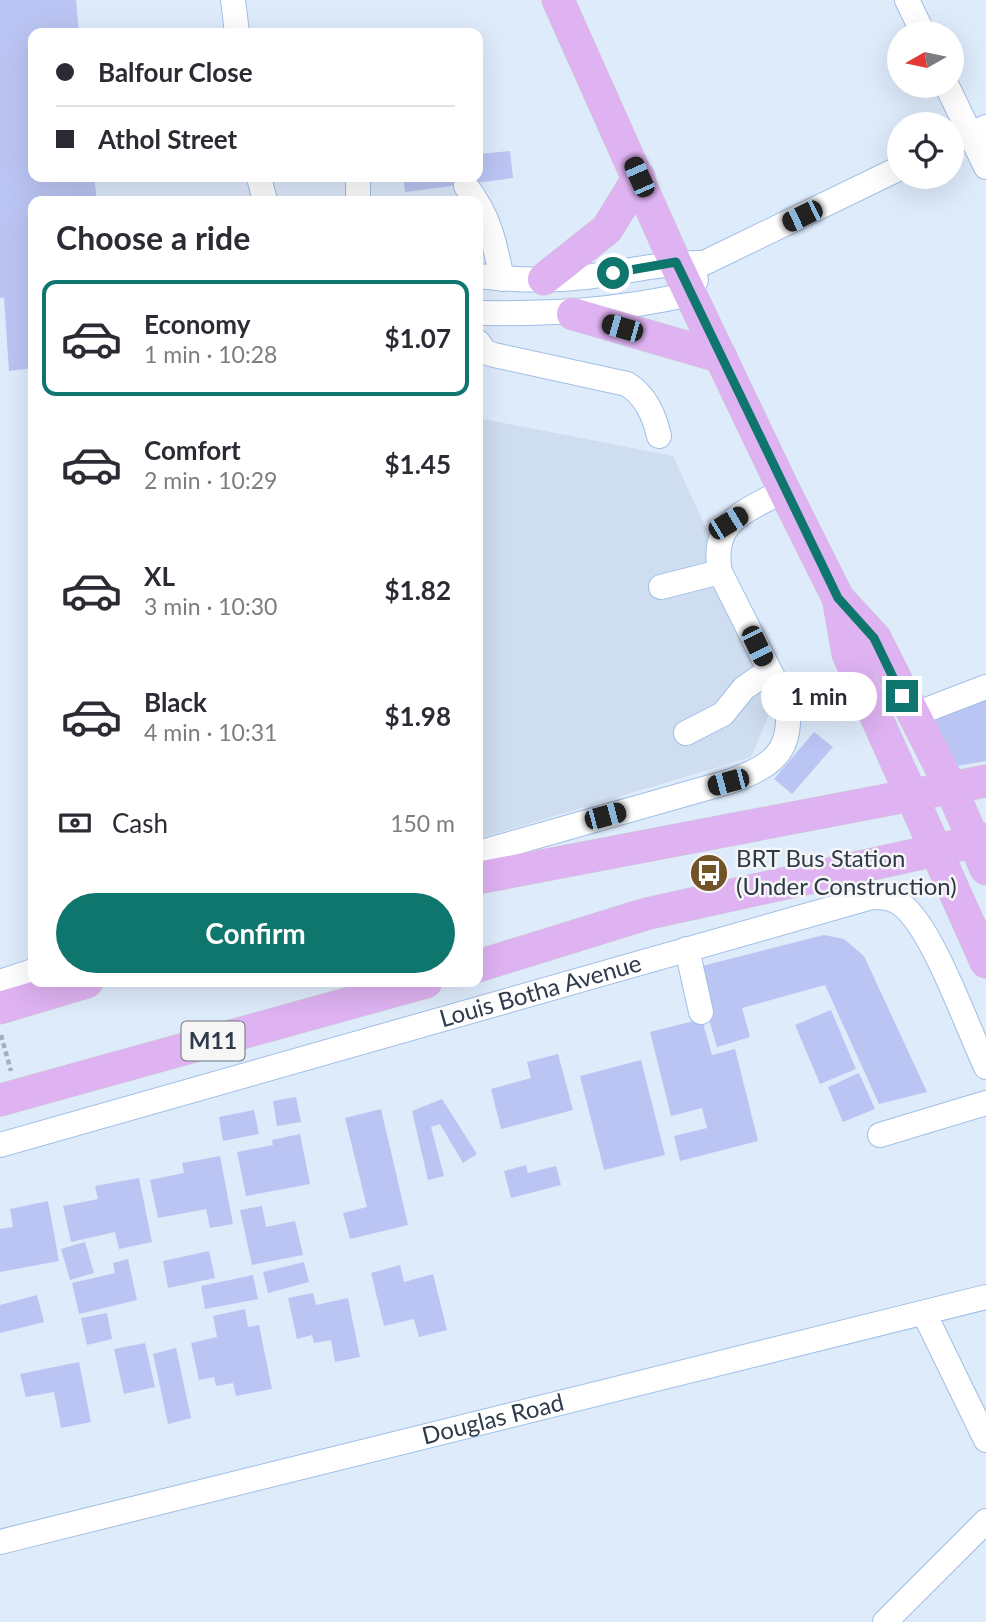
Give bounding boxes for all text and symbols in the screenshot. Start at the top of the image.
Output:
north arrow [887,21,964,98]
map controls [887,21,964,189]
text: Balfour Close [98,56,253,88]
button: locate [887,112,964,189]
text: Athol Street [98,123,237,155]
car [621,154,658,200]
car [779,197,826,235]
text: Choose a ride [56,218,250,257]
route start [597,257,629,289]
icon: car [60,307,123,370]
text: Economy [144,308,250,340]
car [599,312,646,344]
text: $1.07 [385,322,451,354]
text: 1 min · 10:28 [144,340,277,368]
icon: car [60,433,123,496]
text: Comfort [144,434,241,466]
text: $1.45 [385,448,451,480]
text: 2 min · 10:29 [144,466,277,494]
car [705,503,752,543]
icon: car [60,559,123,622]
text: XL [144,560,175,592]
text: $1.82 [385,574,451,606]
text: 3 min · 10:30 [144,592,277,620]
car [739,623,776,669]
callout: 1 min [762,672,878,720]
route end [886,680,918,712]
text: 1 min [790,682,848,710]
icon: car [60,685,123,748]
text: Black [144,686,207,718]
text: $1.98 [385,700,451,732]
text: 4 min · 10:31 [144,718,277,746]
car [705,766,752,798]
car [582,800,629,832]
icon: cash [56,804,94,842]
text: Cash [112,807,168,839]
text: 150 m [390,809,455,837]
place label: BRT Bus Station (Under Construction) [736,843,957,900]
bus stop icon: BRT Bus Station (Under Construction) [688,852,730,894]
button: Confirm [56,893,455,973]
street label: Louis Botha Avenue [436,947,644,1032]
road number: M11 [182,1022,244,1060]
street label: Douglas Road [419,1386,567,1450]

